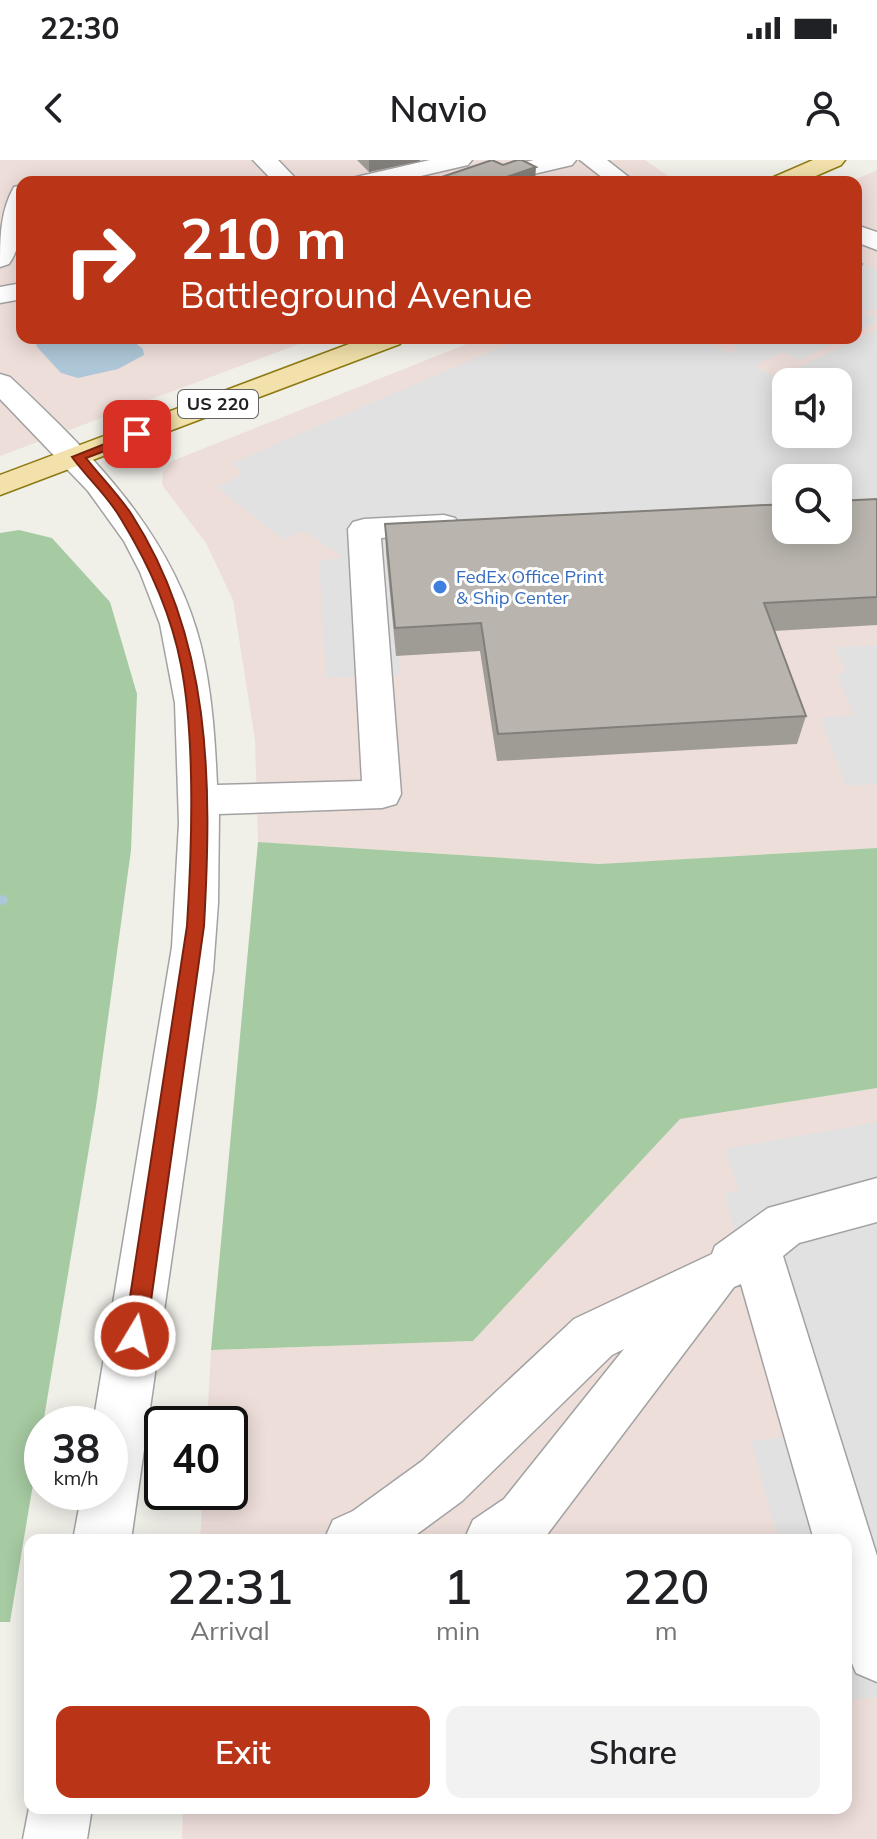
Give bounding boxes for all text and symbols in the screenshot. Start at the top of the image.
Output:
text: 22:30 [40,9,119,47]
icon: back [32,86,76,130]
text: Navio [390,86,487,131]
icon: person [801,86,845,130]
text: 210 m [180,203,347,273]
icon: right [48,208,152,312]
text: Battleground Avenue [180,272,532,317]
map controls [772,368,852,544]
button: sound [772,368,852,448]
road number: US 220 [178,390,258,418]
pin [103,400,171,468]
icon: arrive [115,412,159,456]
button: search [772,464,852,544]
place label: FedEx Office Print & Ship Center [456,565,604,609]
marker: FedEx Office Print & Ship Center [431,578,449,596]
position arrow [93,1294,177,1378]
speed limit sign: 40 [144,1406,248,1510]
text: 38 [52,1423,100,1473]
text: km/h [53,1465,99,1490]
text: 22:31 [167,1556,293,1616]
text: 1 [444,1556,472,1616]
text: 220 [623,1556,709,1616]
text: Arrival [190,1614,270,1647]
text: min [436,1614,480,1647]
text: m [655,1614,678,1647]
button: Exit [56,1706,430,1798]
button: Share [446,1706,820,1798]

